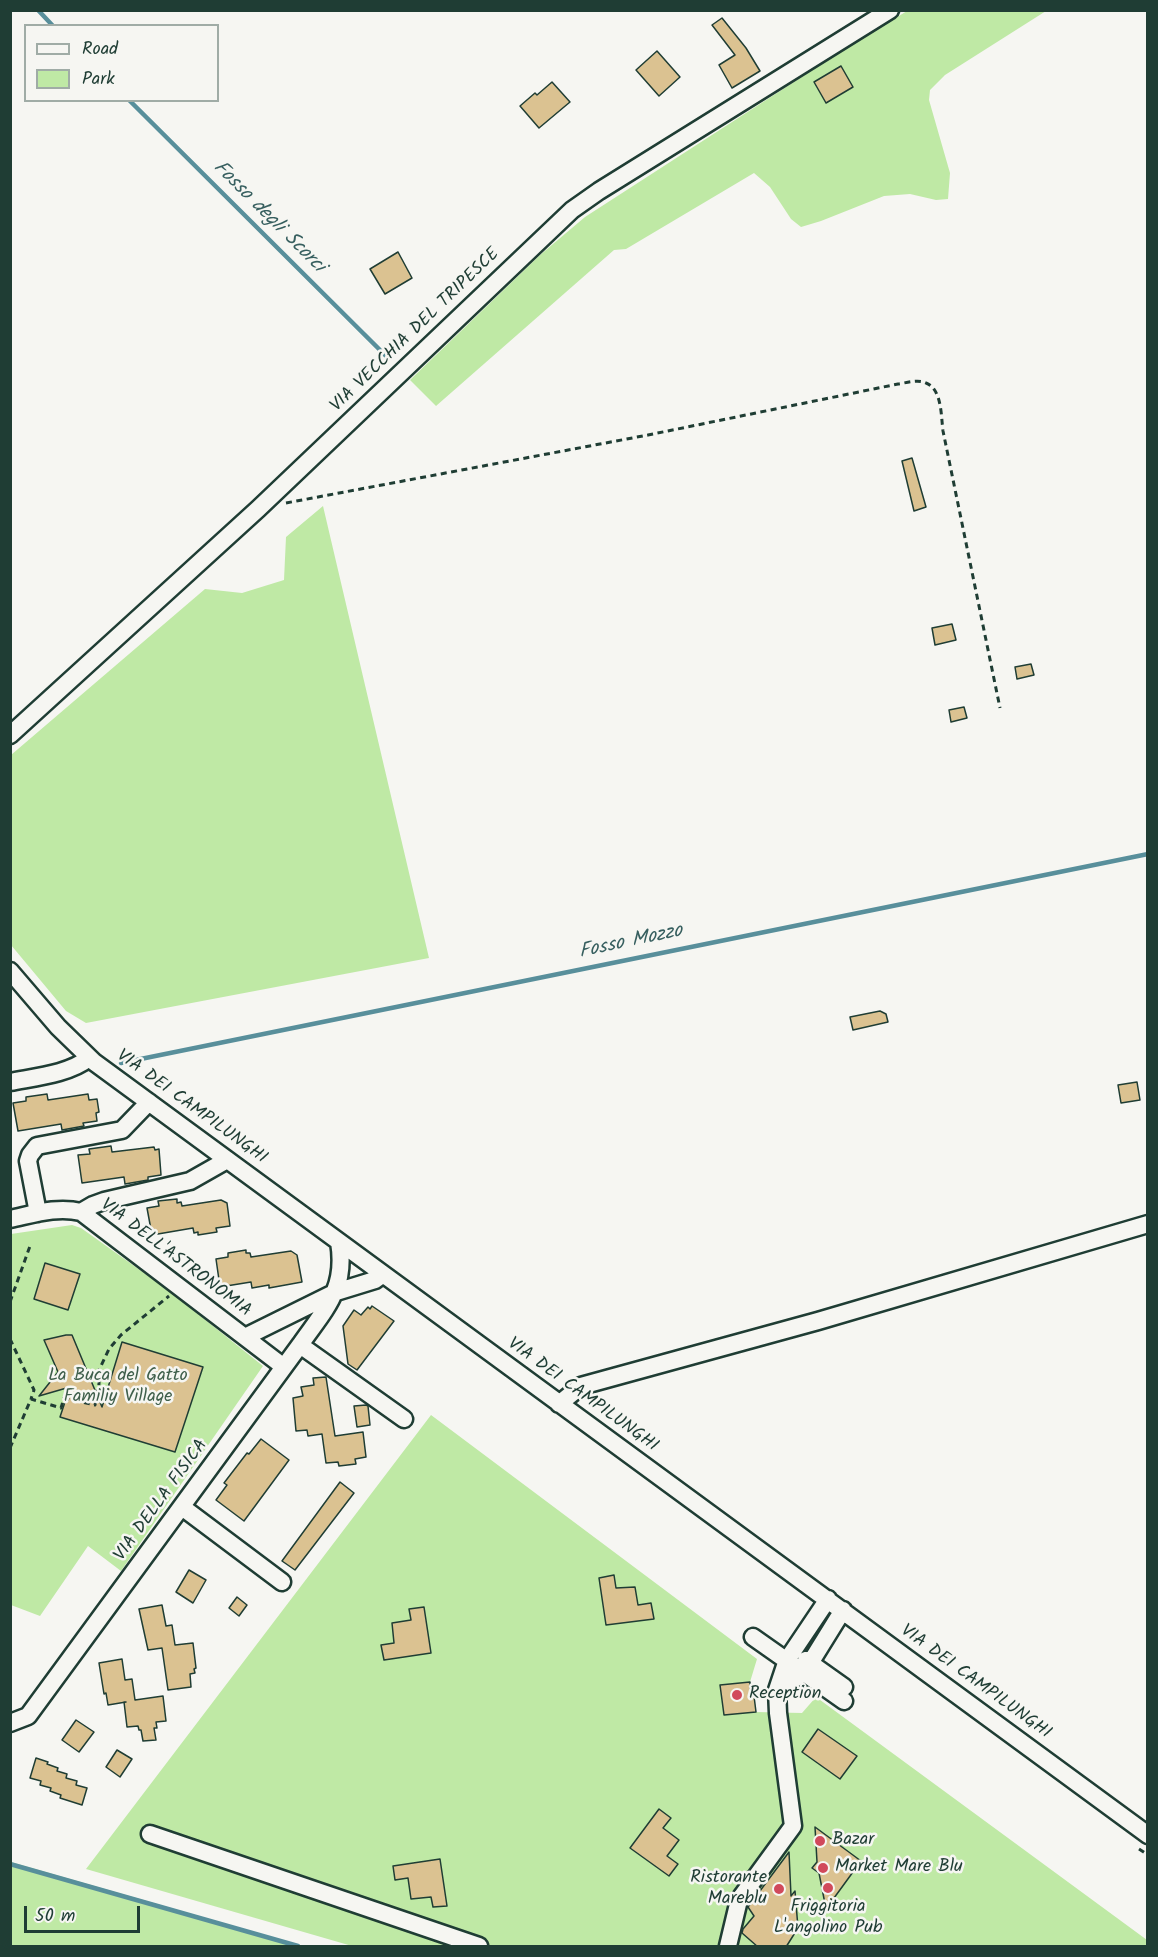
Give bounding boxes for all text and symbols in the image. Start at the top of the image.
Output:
legend [24,24,219,102]
text: Road [82,35,118,64]
text: Park [82,65,115,94]
water label: Fosso degli Scorci [207,157,329,279]
street label: VIA VECCHIA DEL TRIPESCE [327,244,505,418]
water label: Fosso Mozzo [577,920,685,966]
street label: VIA DEI CAMPILUNGHI [111,1046,271,1170]
street label: VIA DELL'ASTRONOMIA [95,1195,255,1323]
street label: VIA DEI CAMPILUNGHI [502,1334,662,1458]
park label: La Buca del Gatto Familiy Village [48,1366,188,1408]
street label: VIA DELLA FISICA [111,1436,213,1566]
street label: VIA DEI CAMPILUNGHI [895,1621,1055,1745]
place label: Reception [749,1684,821,1706]
marker: Reception [730,1688,744,1702]
place label: Bazar [832,1830,874,1852]
marker: Bazar [813,1834,827,1848]
place label: Market Mare Blu [835,1857,963,1879]
marker: Market Mare Blu [816,1861,830,1875]
place label: Ristorante Mareblu [690,1868,767,1910]
marker: Friggitoria L'angolino Pub [821,1881,835,1895]
marker: Ristorante Mareblu [772,1882,786,1896]
scale bar [27,1894,142,1932]
place label: Friggitoria L'angolino Pub [774,1897,882,1940]
text: 50 m [35,1902,75,1931]

